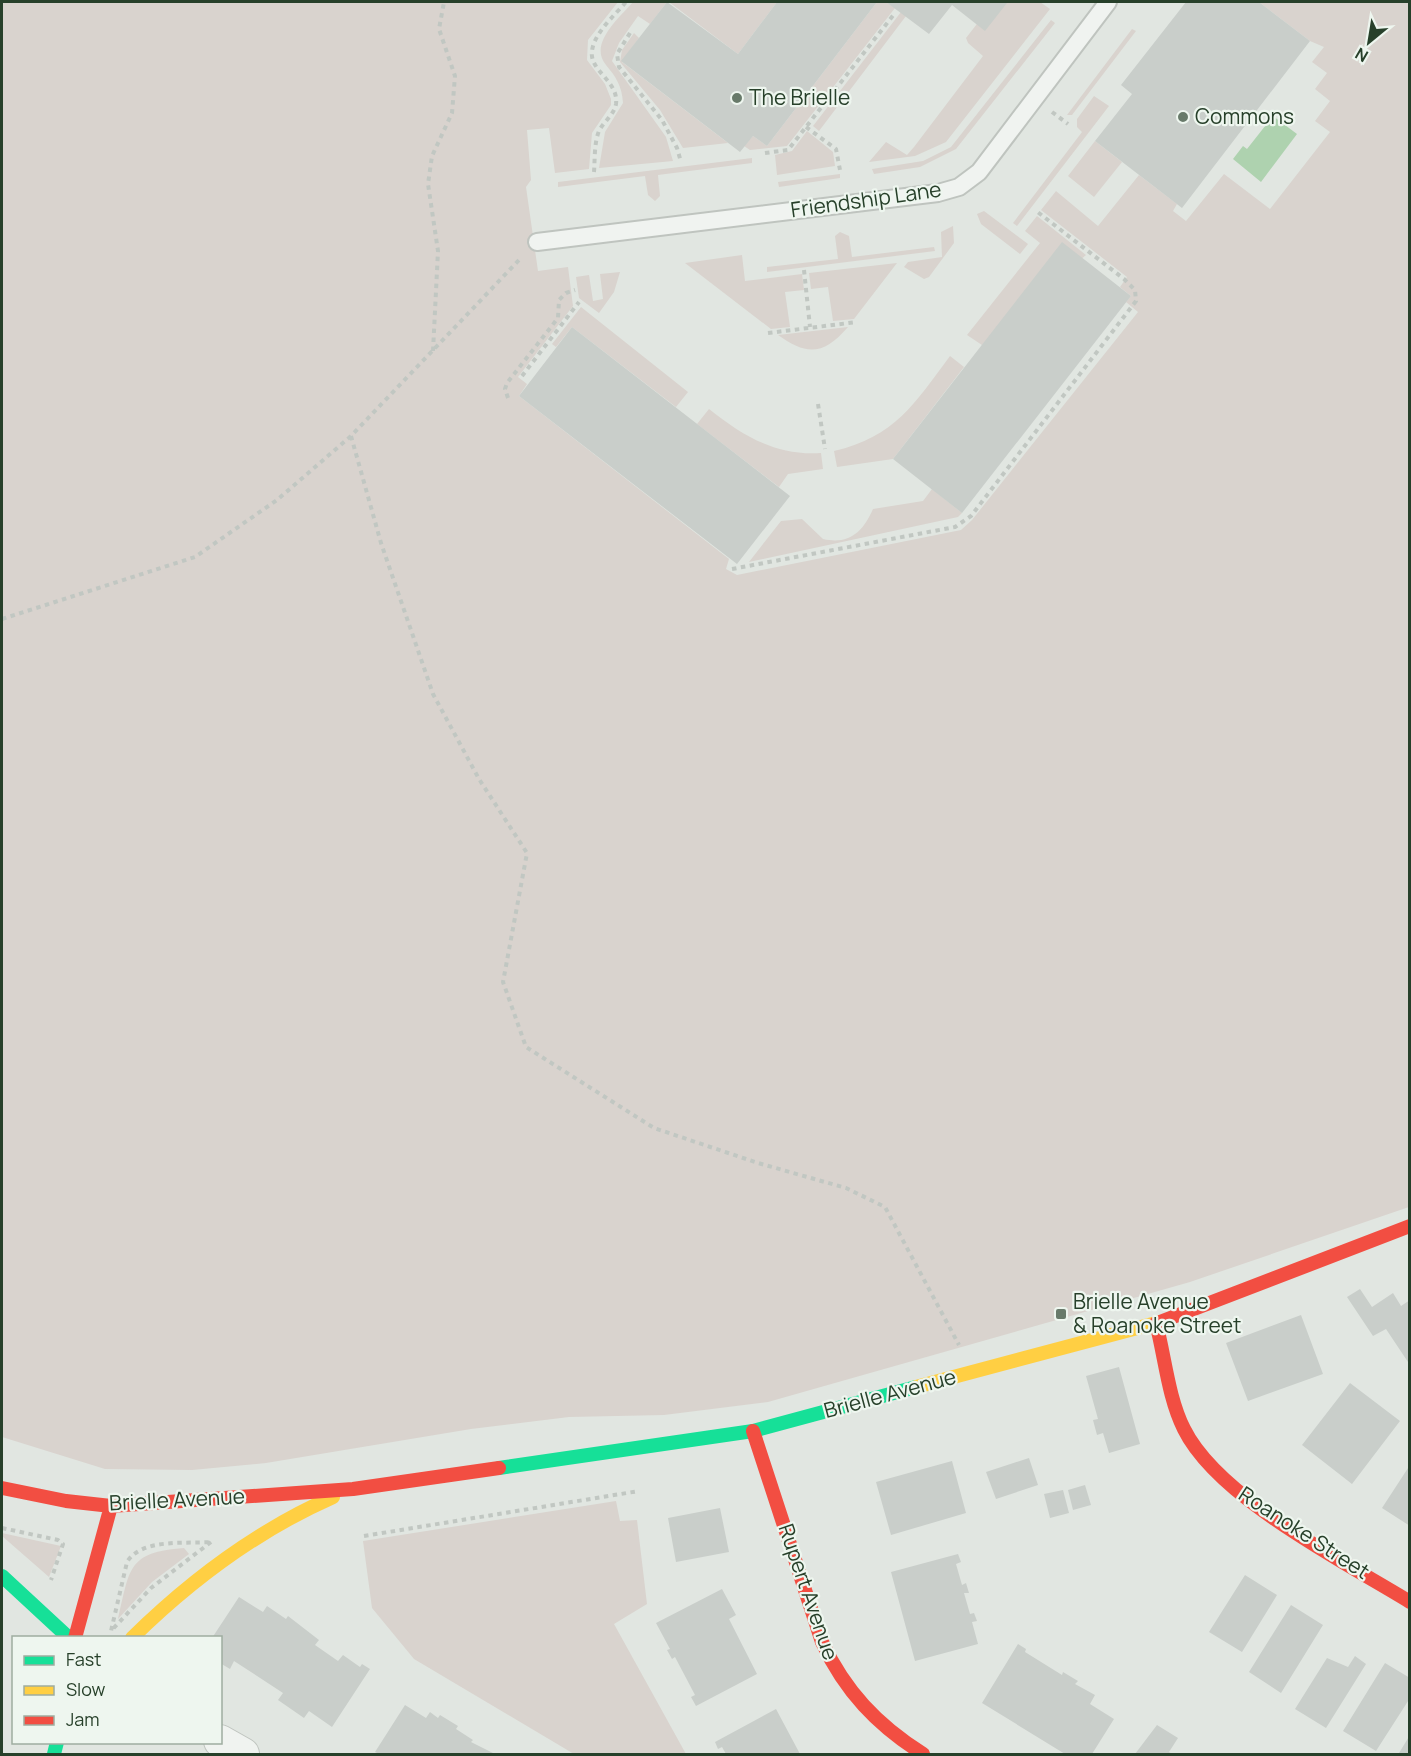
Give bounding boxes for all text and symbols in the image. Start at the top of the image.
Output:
north arrow [1339,12,1399,72]
text: N [1351,43,1372,67]
place label: The Brielle [749,83,850,111]
marker: The Brielle [730,91,744,105]
place label: Commons [1195,102,1294,130]
marker: Commons [1176,110,1190,124]
street label: Friendship Lane [789,175,943,223]
place label: Brielle Avenue & Roanoke Street [1073,1287,1241,1339]
marker: Brielle Avenue & Roanoke Street [1054,1307,1068,1321]
street label: Brielle Avenue [821,1362,959,1424]
street label: Roanoke Street [1234,1479,1375,1585]
street label: Brielle Avenue [108,1481,245,1517]
street label: Rupert Avenue [773,1520,845,1664]
legend [12,1636,222,1744]
text: Fast [66,1647,101,1671]
text: Slow [66,1677,106,1701]
text: Jam [66,1707,100,1731]

